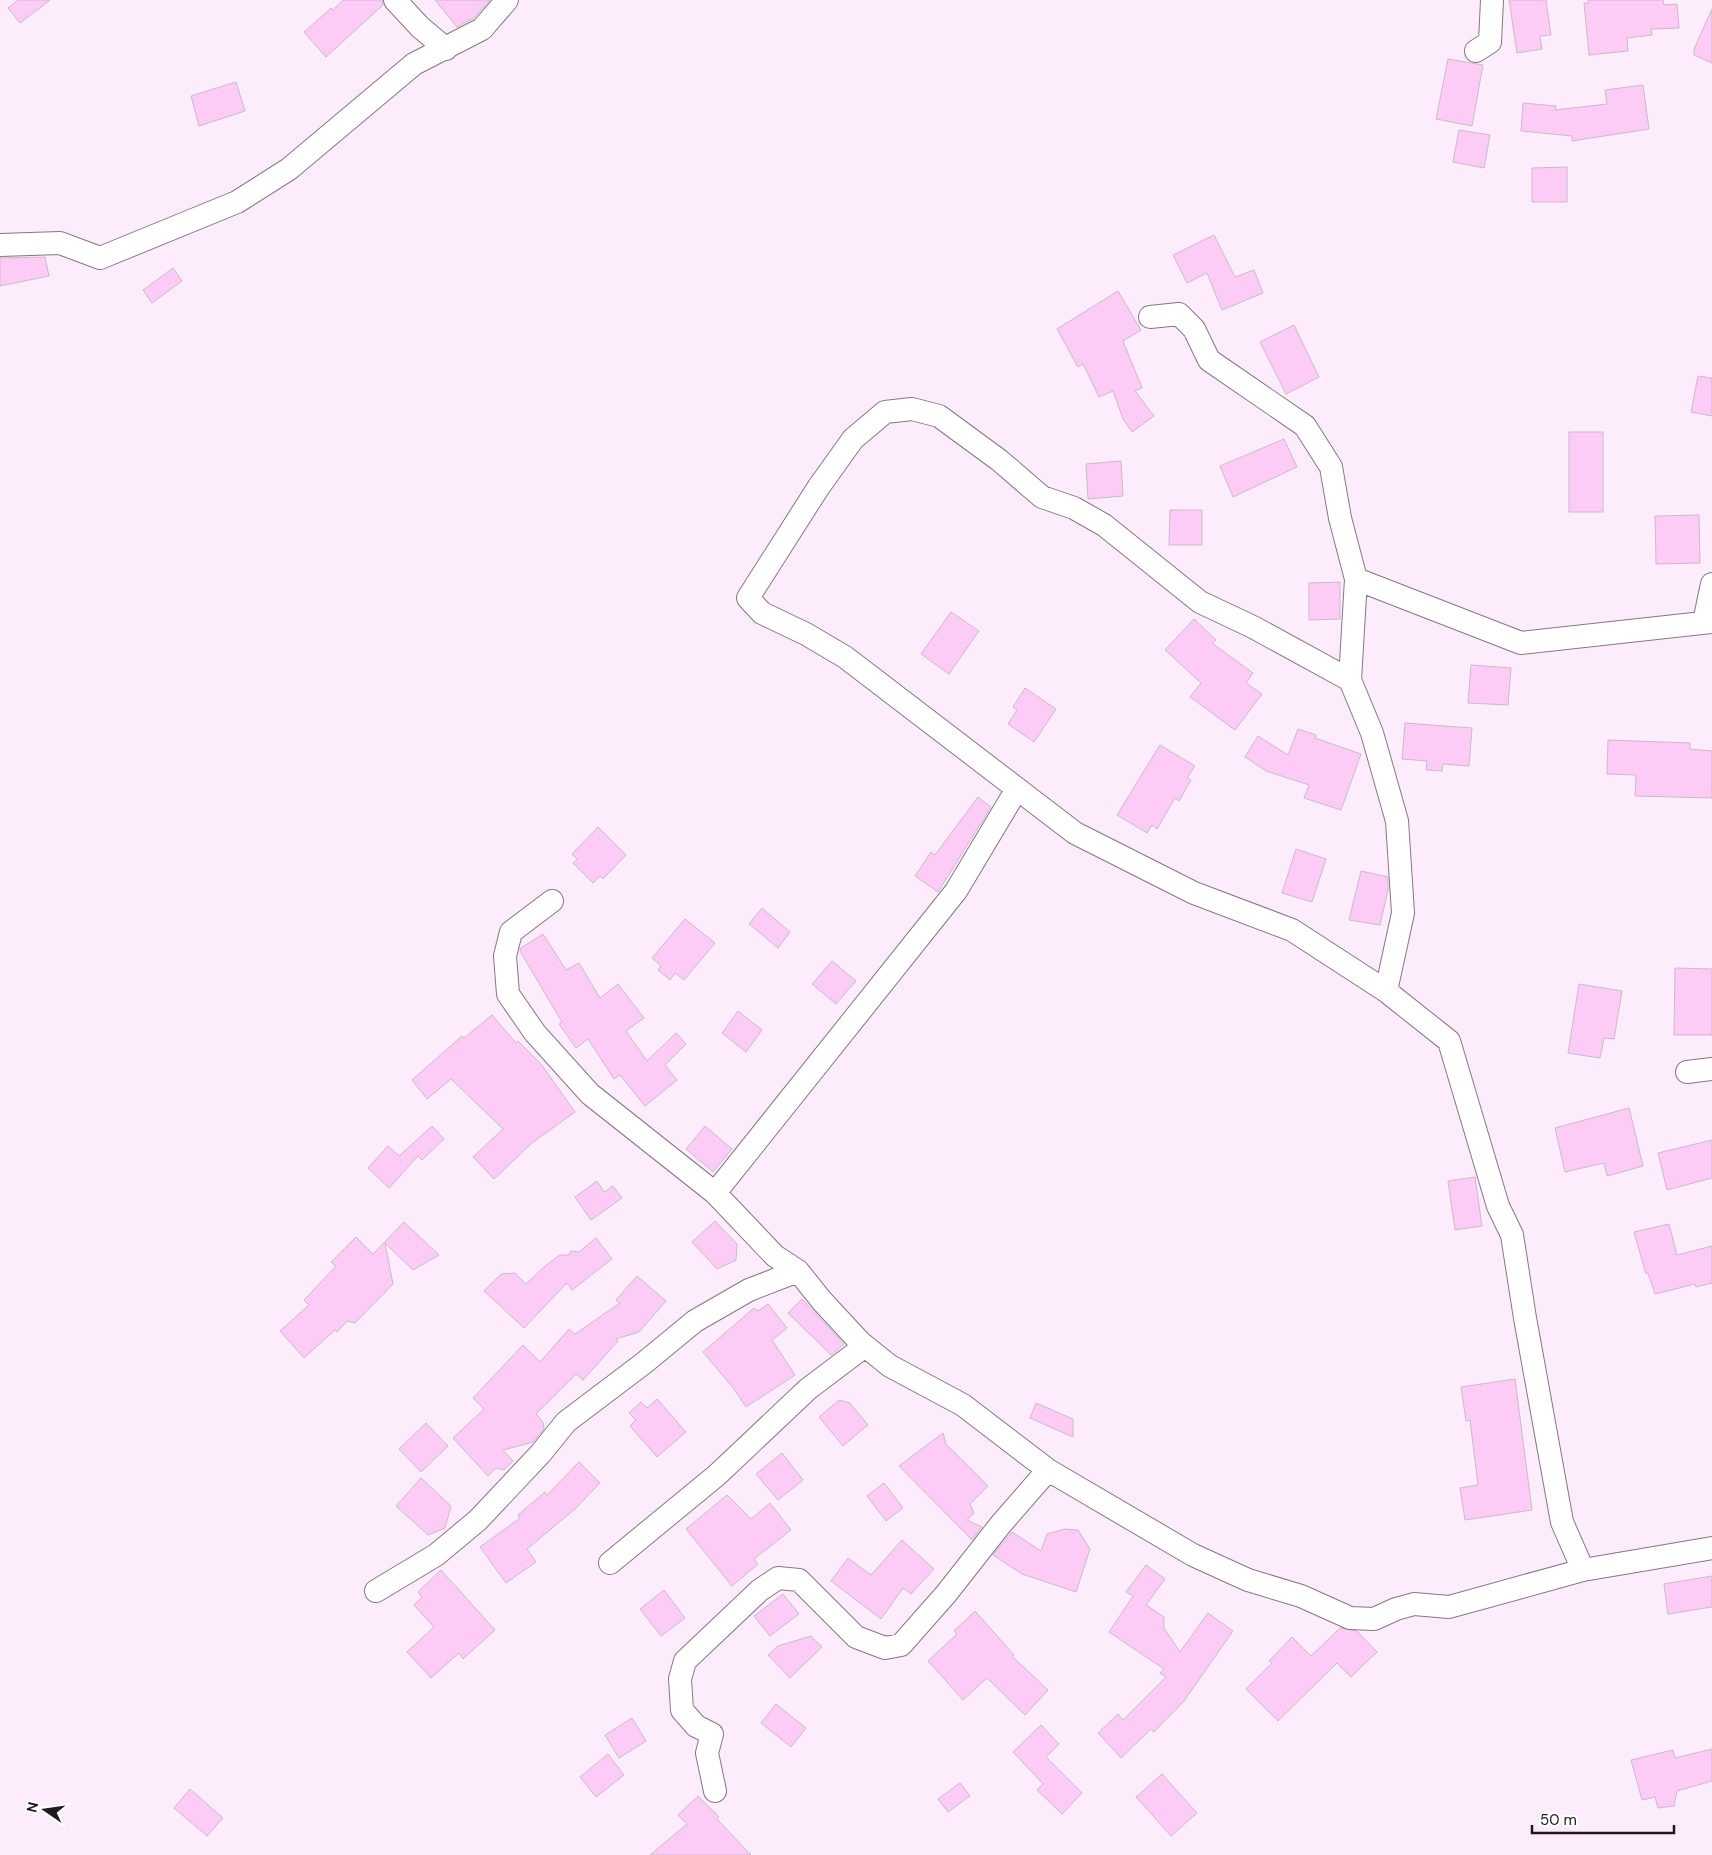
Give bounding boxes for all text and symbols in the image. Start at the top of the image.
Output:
north arrow [20,1785,70,1835]
text: N [22,1800,42,1814]
scale bar [1532,1802,1674,1834]
text: 50 m [1540,1810,1577,1830]

